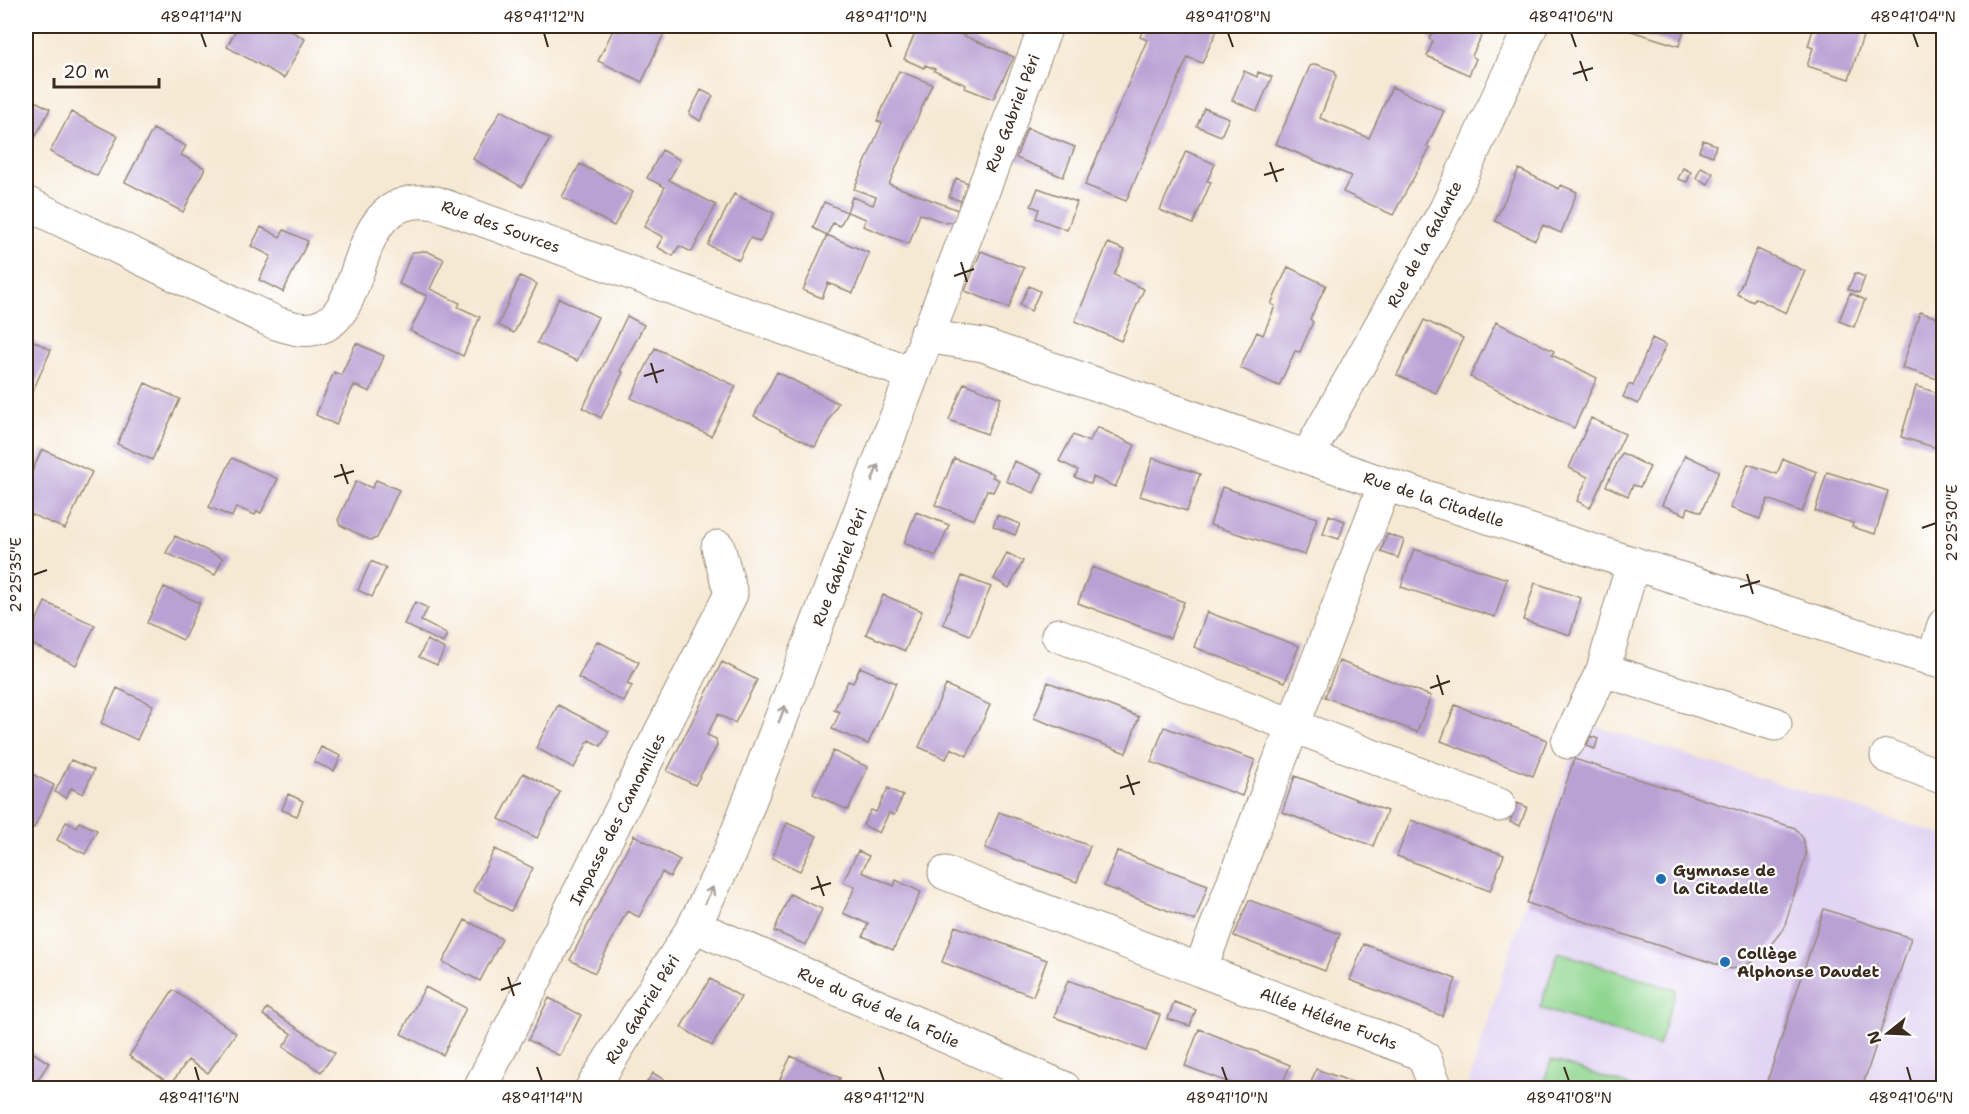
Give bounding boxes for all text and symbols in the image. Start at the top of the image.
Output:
text: 48°41'14"N [160,7,242,27]
text: 48°41'12"N [503,7,585,27]
text: 48°41'10"N [845,7,927,27]
text: 48°41'08"N [1185,7,1271,27]
text: 48°41'06"N [1528,7,1614,27]
text: 48°41'04"N [1870,7,1956,27]
scale bar [54,51,159,89]
street label: Rue Gabriel Péri [980,51,1045,175]
text: 20 m [63,60,109,84]
street label: Rue de la Galante [1382,177,1467,311]
street label: Rue des Sources [438,195,563,258]
one-way arrow [870,464,881,483]
street label: Rue de la Citadelle [1361,467,1507,532]
text: 2°25'30"E [1942,484,1962,562]
street label: Rue Gabriel Péri [807,505,872,629]
text: 2°25'35"E [6,537,26,613]
one-way arrow [778,705,789,724]
street label: Impasse des Camomilles [565,730,670,909]
place label: Gymnase de la Citadelle [1673,860,1776,899]
marker: Gymnase de la Citadelle [1654,872,1668,886]
one-way arrow [704,886,715,904]
place label: Collège Alphonse Daudet [1737,943,1879,982]
street label: Rue Gabriel Péri [600,951,684,1068]
marker: Collège Alphonse Daudet [1718,955,1732,969]
street label: Rue du Gué de la Folie [794,962,963,1053]
street label: Allée Héléne Fuchs [1257,983,1401,1054]
north arrow [1858,1003,1918,1063]
text: N [1862,1028,1886,1047]
text: 48°41'16"N [158,1088,240,1108]
text: 48°41'14"N [501,1088,583,1108]
text: 48°41'12"N [843,1088,925,1108]
text: 48°41'10"N [1186,1088,1268,1108]
text: 48°41'08"N [1526,1088,1612,1108]
text: 48°41'06"N [1868,1088,1954,1108]

